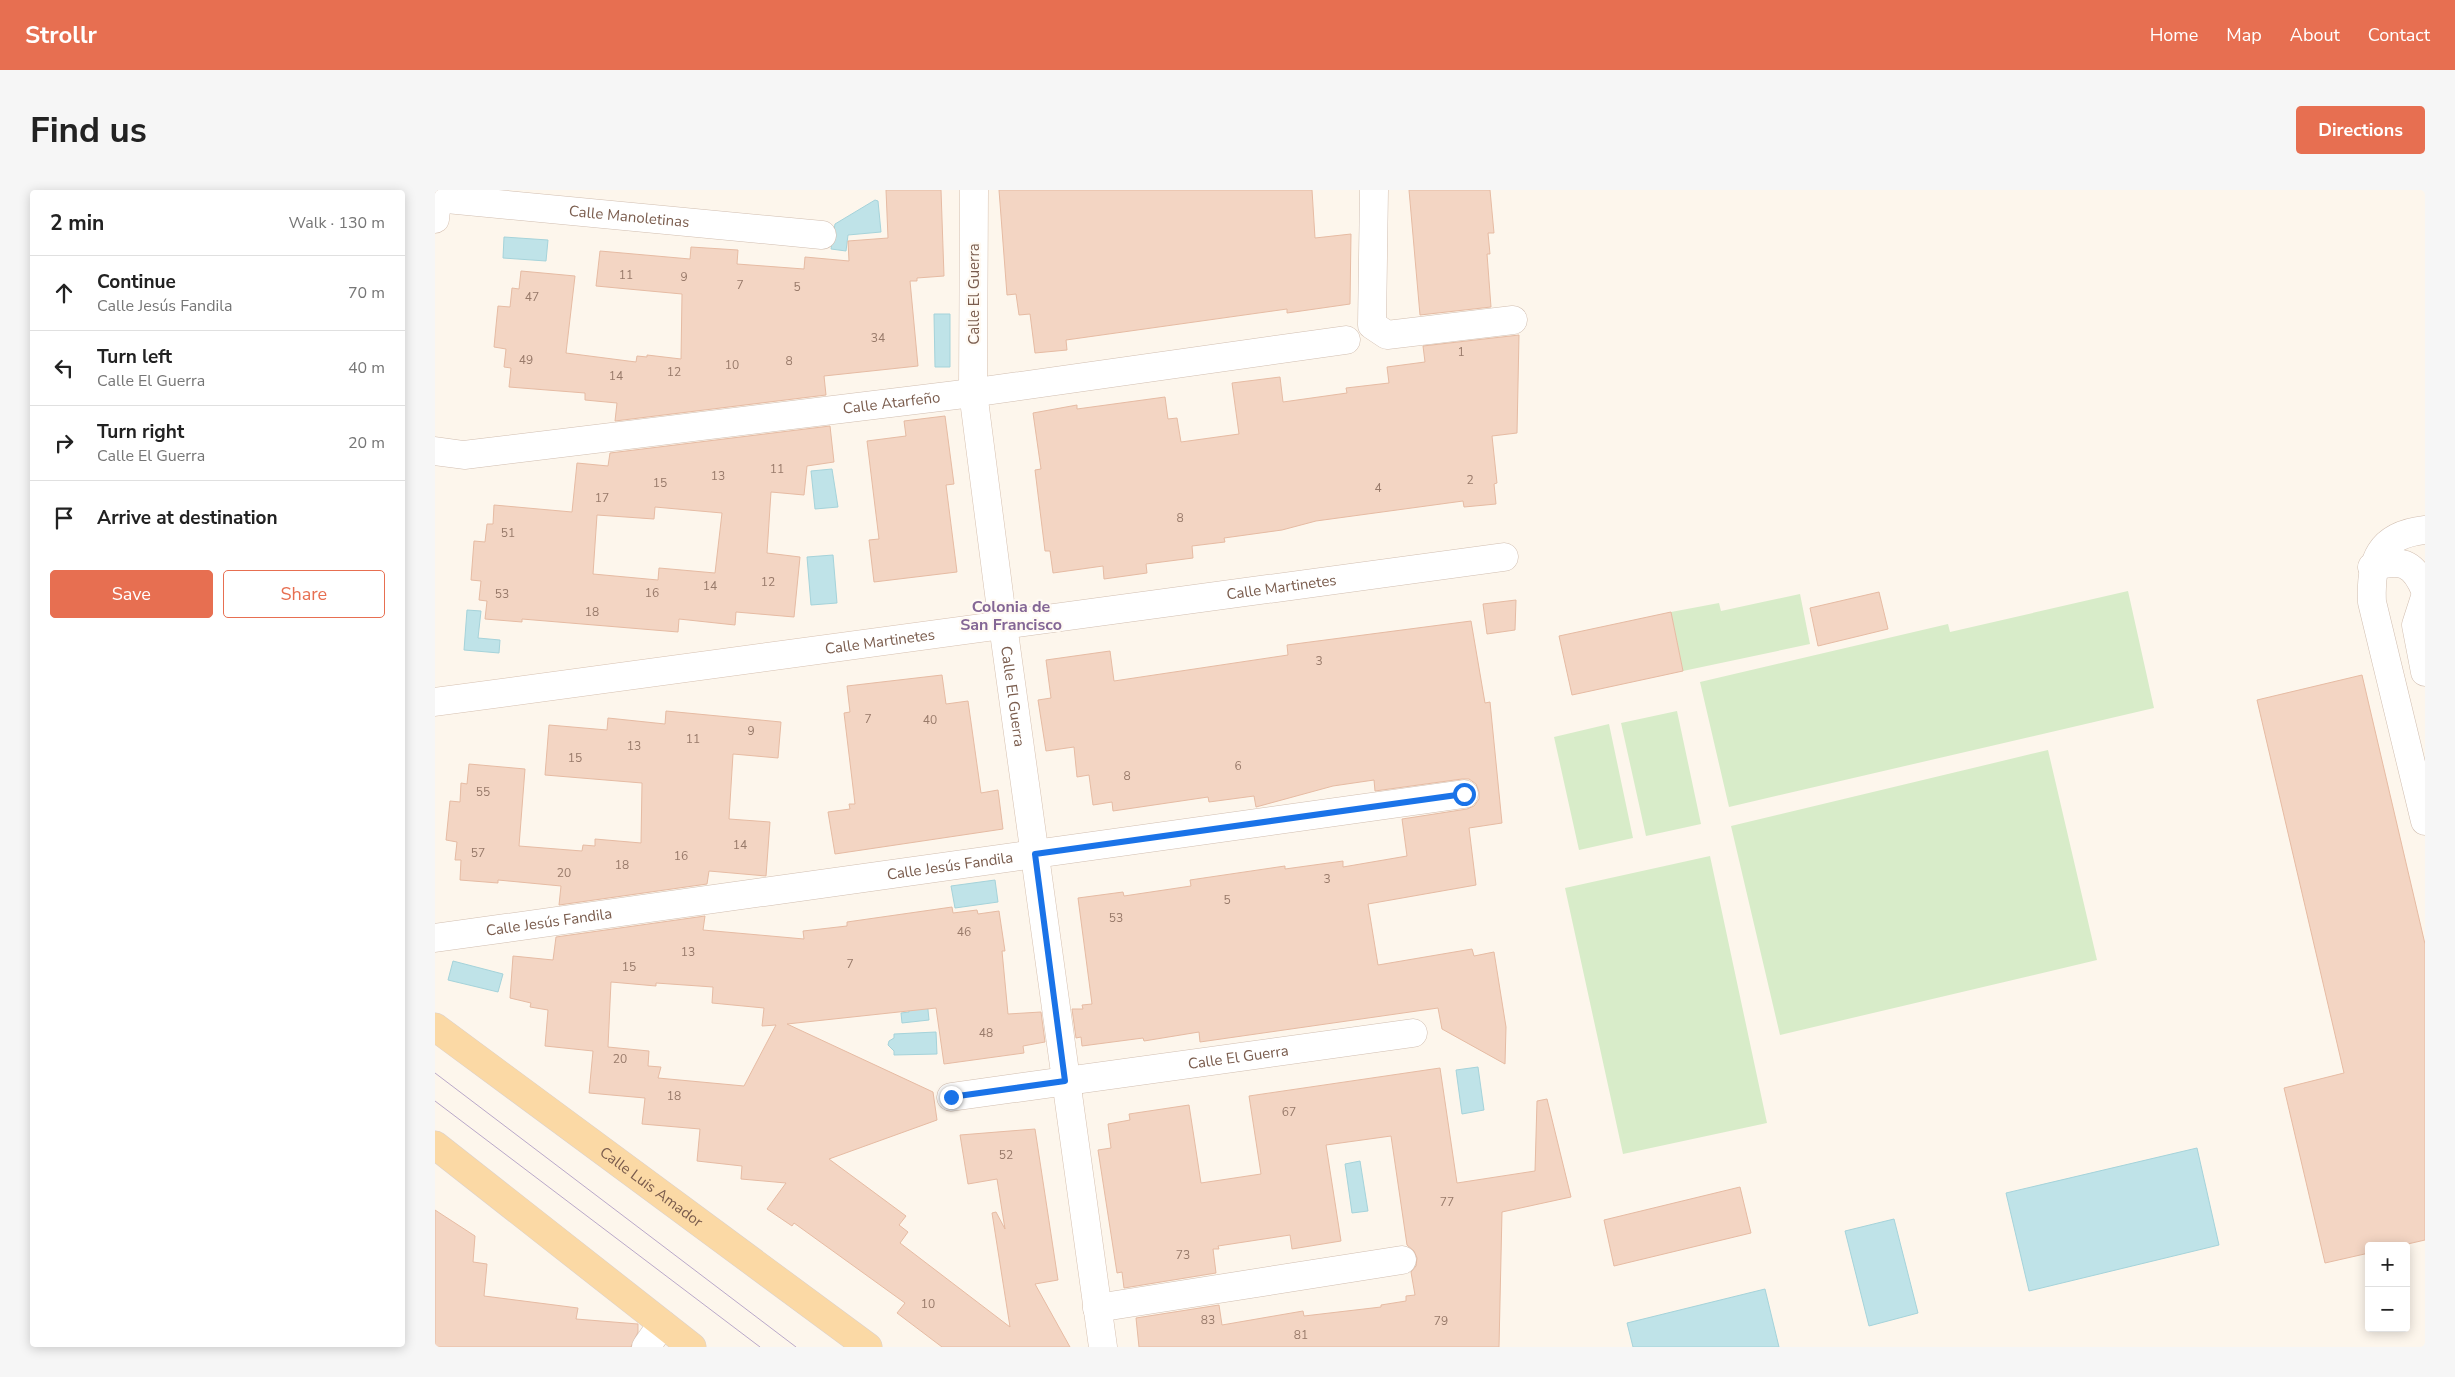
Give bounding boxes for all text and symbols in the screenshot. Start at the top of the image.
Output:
text: Strollr [25,19,97,51]
text: Home [2150,23,2198,47]
text: Map [2226,23,2262,47]
text: About [2290,23,2340,47]
text: Contact [2368,23,2430,47]
button: Directions [2296,106,2425,154]
text: Find us [30,107,147,154]
street label: Calle Manoletinas [568,201,690,232]
text: 2 min [50,209,104,237]
text: Walk · 130 m [289,212,385,234]
street label: Calle El Guerra [964,243,984,345]
house number: 11 [619,267,633,283]
text: Continue [97,269,176,295]
house number: 9 [680,269,688,285]
house number: 7 [736,277,744,293]
icon: ahead [50,279,78,307]
house number: 5 [793,279,801,295]
text: 70 m [348,282,385,304]
house number: 47 [525,289,539,305]
text: Calle Jesús Fandila [97,295,232,317]
house number: 34 [871,330,885,346]
text: Turn left [97,344,172,370]
house number: 1 [1457,344,1465,360]
house number: 49 [519,352,533,368]
house number: 8 [785,353,793,369]
icon: left [50,354,78,382]
text: 40 m [348,357,385,379]
house number: 10 [725,357,739,373]
house number: 12 [667,364,681,380]
house number: 14 [609,368,623,384]
text: Calle El Guerra [97,370,205,392]
street label: Calle Atarfeño [842,387,941,419]
text: Turn right [97,419,184,445]
icon: right [50,429,78,457]
text: 20 m [348,432,385,454]
text: Calle El Guerra [97,445,205,467]
house number: 11 [770,461,784,477]
house number: 13 [711,468,725,484]
house number: 2 [1466,472,1474,488]
house number: 15 [653,475,667,491]
house number: 4 [1374,480,1382,496]
house number: 17 [595,490,609,506]
icon: arrive [50,504,78,532]
text: Arrive at destination [97,505,278,531]
house number: 8 [1176,510,1184,526]
house number: 51 [501,525,515,541]
button: Save [50,570,213,618]
button: Share [223,570,385,618]
street label: Calle Martinetes [1225,570,1338,605]
house number: 12 [761,574,775,590]
house number: 14 [703,578,717,594]
house number: 16 [645,585,659,601]
house number: 53 [495,586,509,602]
district label: Colonia de San Francisco [960,596,1062,636]
house number: 18 [585,604,599,620]
street label: Calle Martinetes [824,624,936,659]
street label: Calle El Guerra [996,645,1030,748]
house number: 3 [1315,653,1323,669]
house number: 7 [864,711,872,727]
house number: 40 [923,712,937,728]
house number: 9 [747,723,755,739]
house number: 11 [686,731,700,747]
house number: 13 [627,738,641,754]
house number: 15 [568,750,582,766]
house number: 6 [1234,758,1242,774]
house number: 8 [1123,768,1131,784]
route start [1453,783,1476,806]
house number: 55 [476,784,490,800]
house number: 14 [733,837,747,853]
house number: 57 [471,845,485,861]
street label: Calle Jesús Fandila [886,847,1014,885]
house number: 16 [674,848,688,864]
house number: 18 [615,857,629,873]
house number: 20 [557,865,571,881]
house number: 3 [1323,871,1331,887]
house number: 5 [1223,892,1231,908]
street label: Calle Jesús Fandila [485,903,613,941]
house number: 53 [1109,910,1123,926]
house number: 46 [957,924,971,940]
house number: 13 [681,944,695,960]
house number: 7 [846,956,854,972]
house number: 15 [622,959,636,975]
house number: 48 [979,1025,993,1041]
street label: Calle El Guerra [1187,1040,1290,1074]
house number: 20 [613,1051,627,1067]
route end [940,1086,963,1109]
house number: 18 [667,1088,681,1104]
house number: 67 [1282,1104,1296,1120]
street label: Calle Luis Amador [596,1142,708,1232]
house number: 52 [999,1147,1013,1163]
house number: 77 [1440,1194,1454,1210]
map controls [2365,1242,2410,1332]
button: + [2365,1242,2410,1287]
house number: 73 [1176,1247,1190,1263]
button: − [2365,1287,2410,1332]
house number: 10 [921,1296,935,1312]
house number: 83 [1201,1312,1215,1328]
house number: 79 [1434,1313,1448,1329]
house number: 81 [1294,1327,1308,1343]

